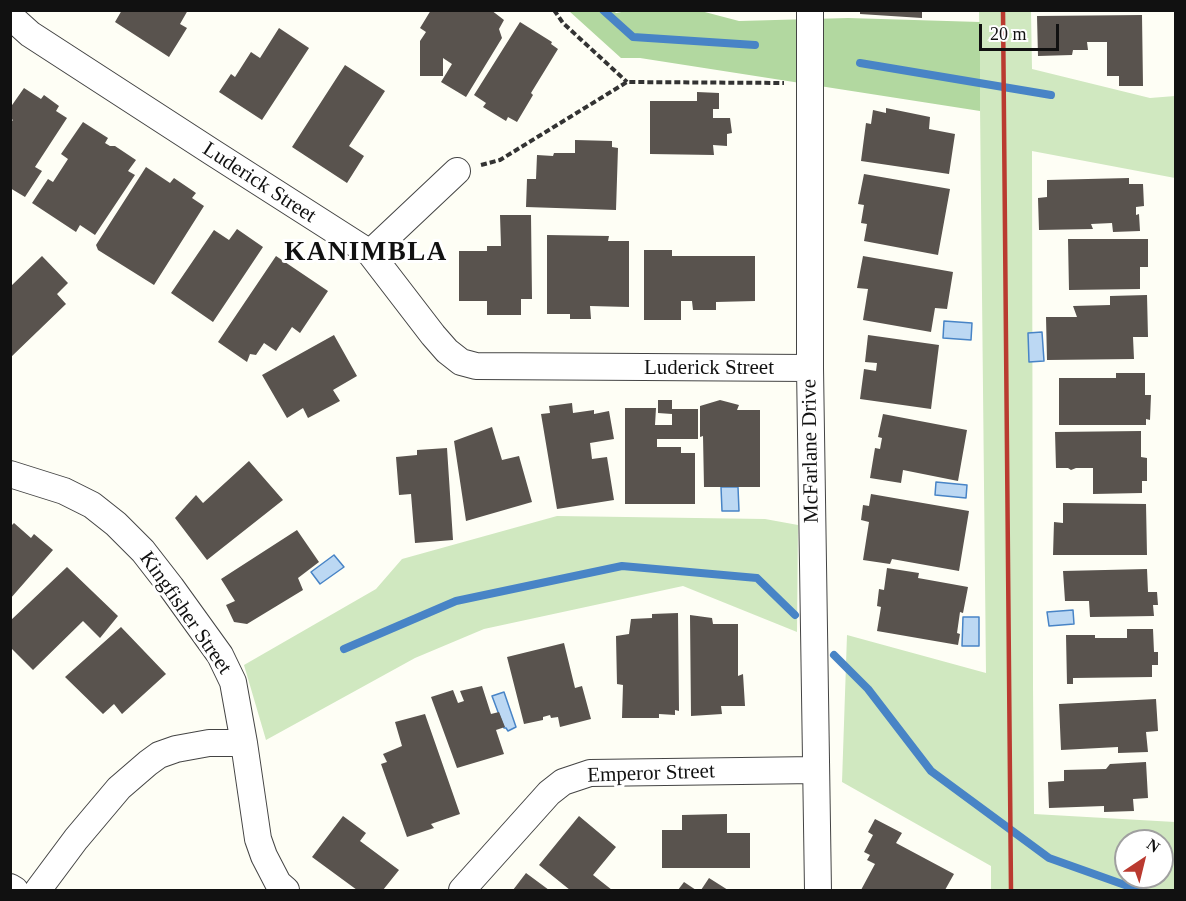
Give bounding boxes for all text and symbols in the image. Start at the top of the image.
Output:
scale bar [982,12,1062,50]
text: 20 m [990,24,1027,44]
street label: Luderick Street [198,137,320,229]
district label: KANIMBLA [284,237,448,269]
street label: Luderick Street [644,355,774,381]
street label: McFarlane Drive [797,379,825,523]
street label: Kingfisher Street [133,547,237,679]
street label: Emperor Street [587,759,715,789]
north arrow [1114,829,1174,889]
text: N [1144,835,1163,856]

